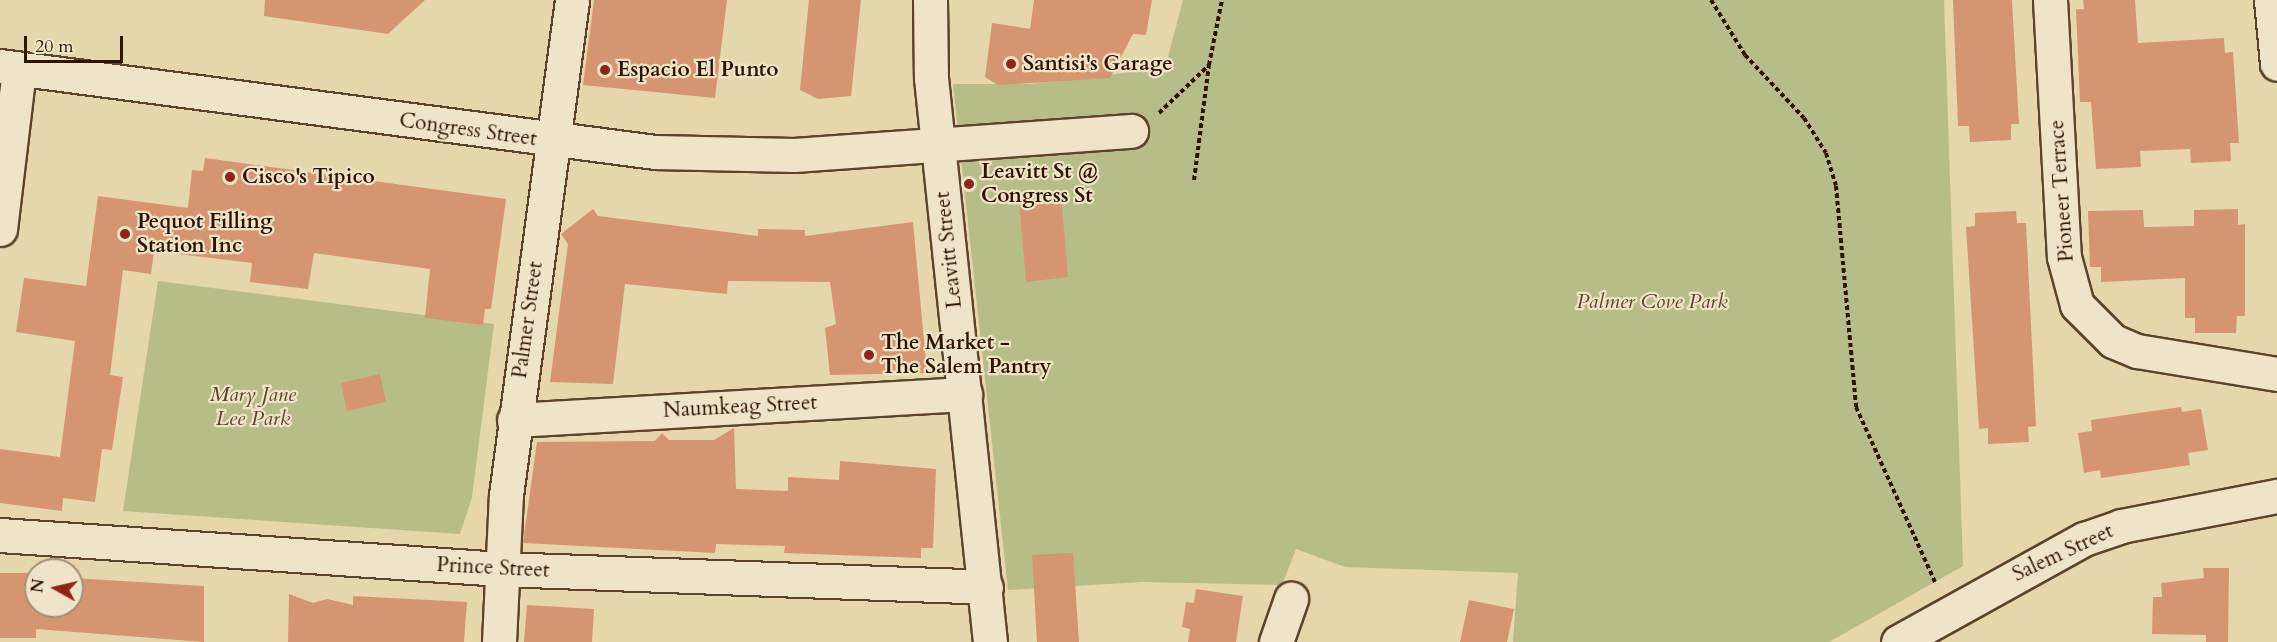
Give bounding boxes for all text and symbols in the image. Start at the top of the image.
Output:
scale bar [27,24,126,62]
text: 20 m [35,34,74,59]
place label: Santisi's Garage [1023,51,1173,77]
place label: Espacio El Punto [617,57,779,83]
marker: Santisi's Garage [1004,57,1018,71]
marker: Espacio El Punto [598,63,612,77]
street label: Congress Street [398,108,538,152]
street label: Pioneer Terrace [2044,119,2080,263]
place label: Leavitt St @ Congress St [981,159,1098,209]
place label: Cisco's Tipico [242,164,375,190]
marker: Cisco's Tipico [223,170,237,184]
marker: Leavitt St @ Congress St [962,177,976,191]
street label: Leavitt Street [930,190,968,310]
place label: Pequot Filling Station Inc [137,209,273,259]
marker: Pequot Filling Station Inc [118,227,132,241]
street label: Palmer Street [507,260,549,380]
park label: Palmer Cove Park [1576,289,1728,315]
place label: The Market - The Salem Pantry [881,330,1051,380]
marker: The Market - The Salem Pantry [862,348,876,362]
park label: Mary Jane Lee Park [210,382,296,432]
street label: Naumkeag Street [662,390,818,424]
street label: Salem Street [2009,519,2117,587]
street label: Prince Street [436,552,550,584]
north arrow [24,558,84,618]
text: N [26,577,50,594]

